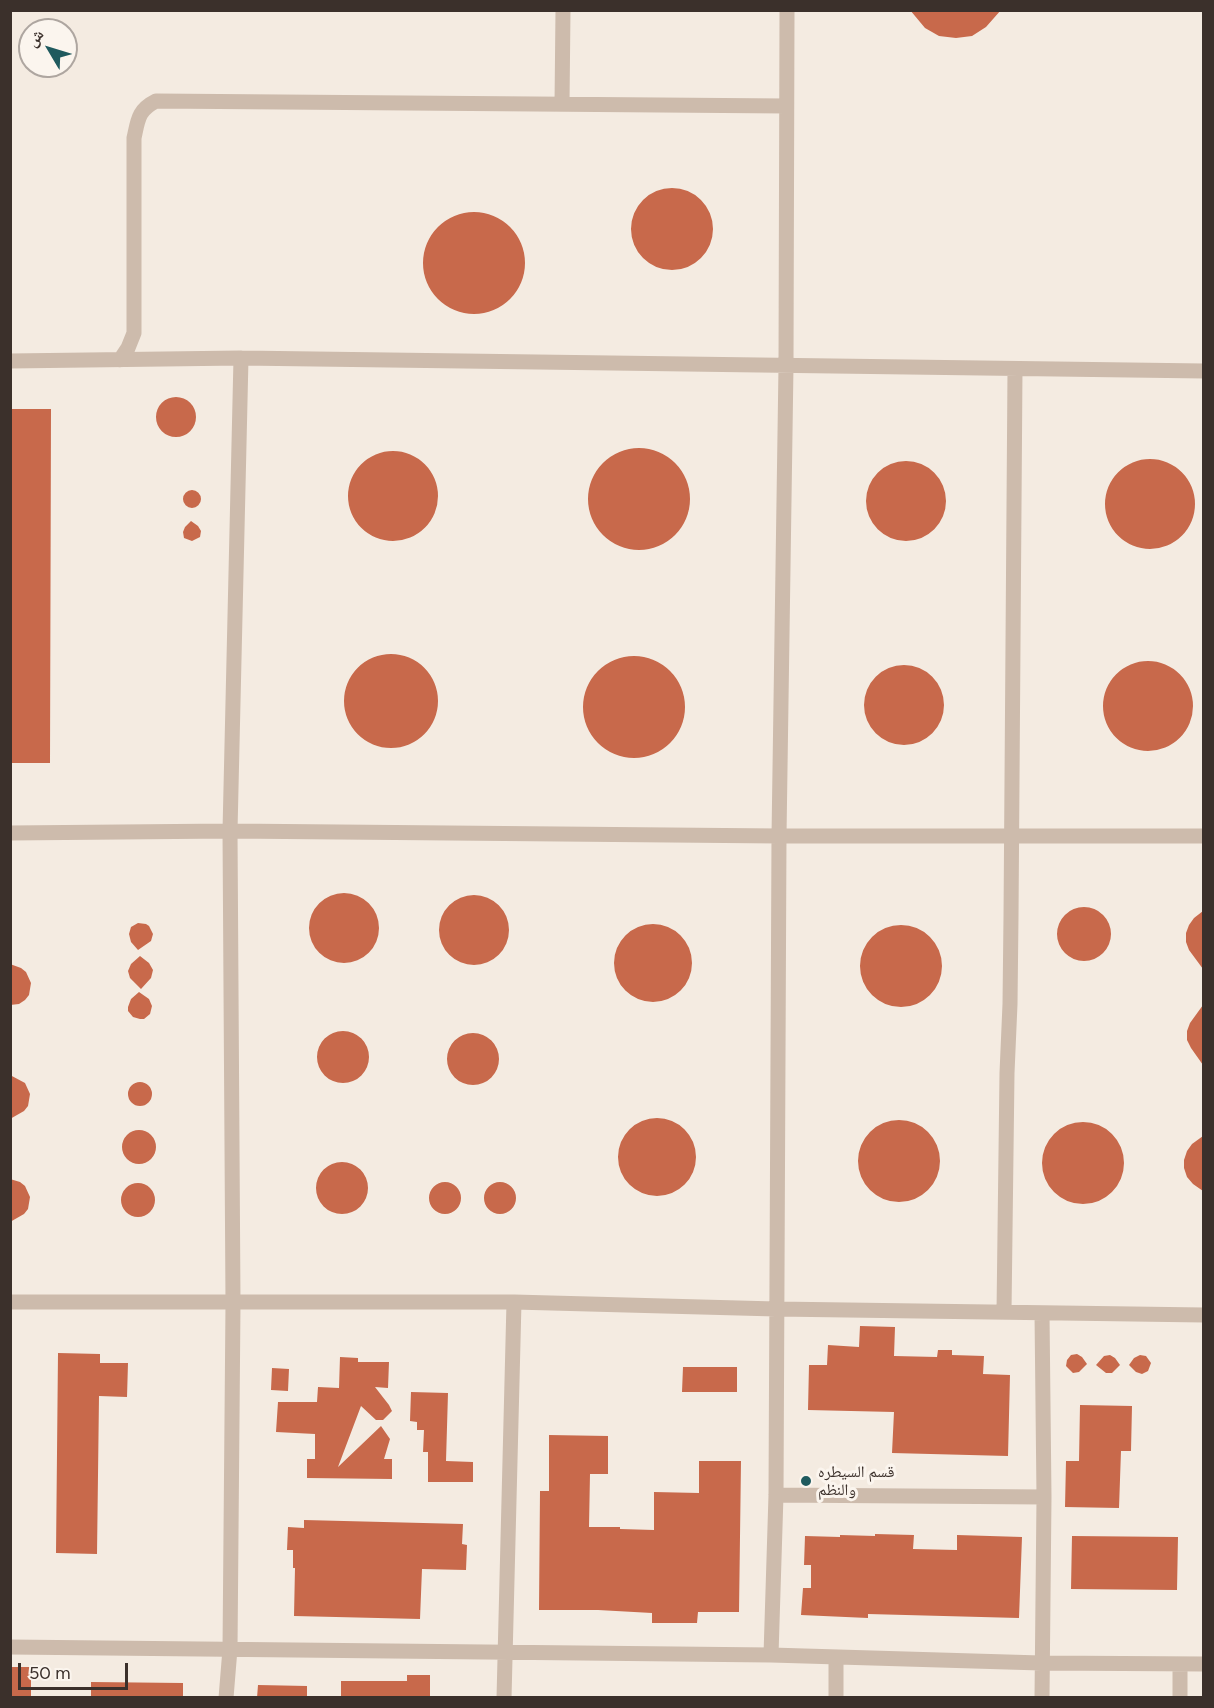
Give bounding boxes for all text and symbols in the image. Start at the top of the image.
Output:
north arrow [18,18,78,78]
text: ش [22,25,48,50]
place label: قسم السيطره والنظم [818,1462,894,1500]
marker: قسم السيطره والنظم [799,1474,813,1488]
scale bar [21,1651,130,1689]
text: 50 m [29,1662,71,1684]

